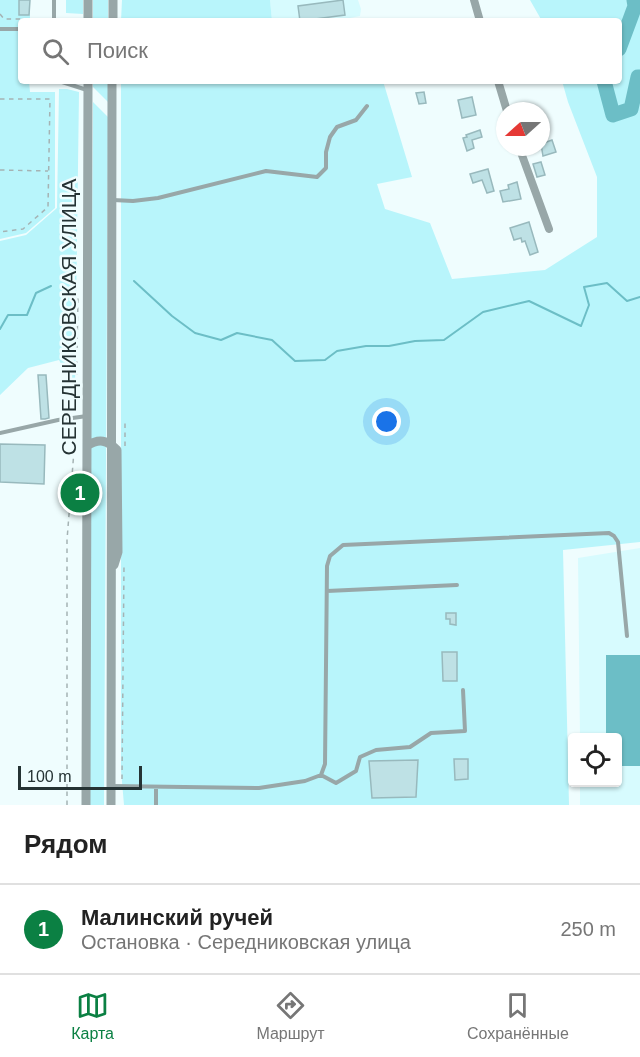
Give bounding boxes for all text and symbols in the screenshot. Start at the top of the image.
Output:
search box [18,18,622,84]
icon: search [39,35,72,68]
text: Поиск [87,38,148,63]
north arrow [496,102,550,156]
street label: СЕРЕДНИКОВСКАЯ УЛИЦА [57,179,80,455]
your location [372,407,401,436]
pin: 1 [60,470,100,516]
map controls [568,733,622,787]
button: locate [568,733,622,787]
scale bar [18,763,142,790]
text: 100 m [27,768,71,785]
text: Рядом [24,829,107,859]
text: Малинский ручей [81,905,273,930]
text: 1 [38,918,49,940]
text: 250 m [560,918,616,940]
text: Остановка · Середниковская улица [81,931,411,953]
tab: Карта [71,989,114,1043]
tab: Маршрут [256,989,325,1043]
tab: Сохранённые [467,989,569,1043]

